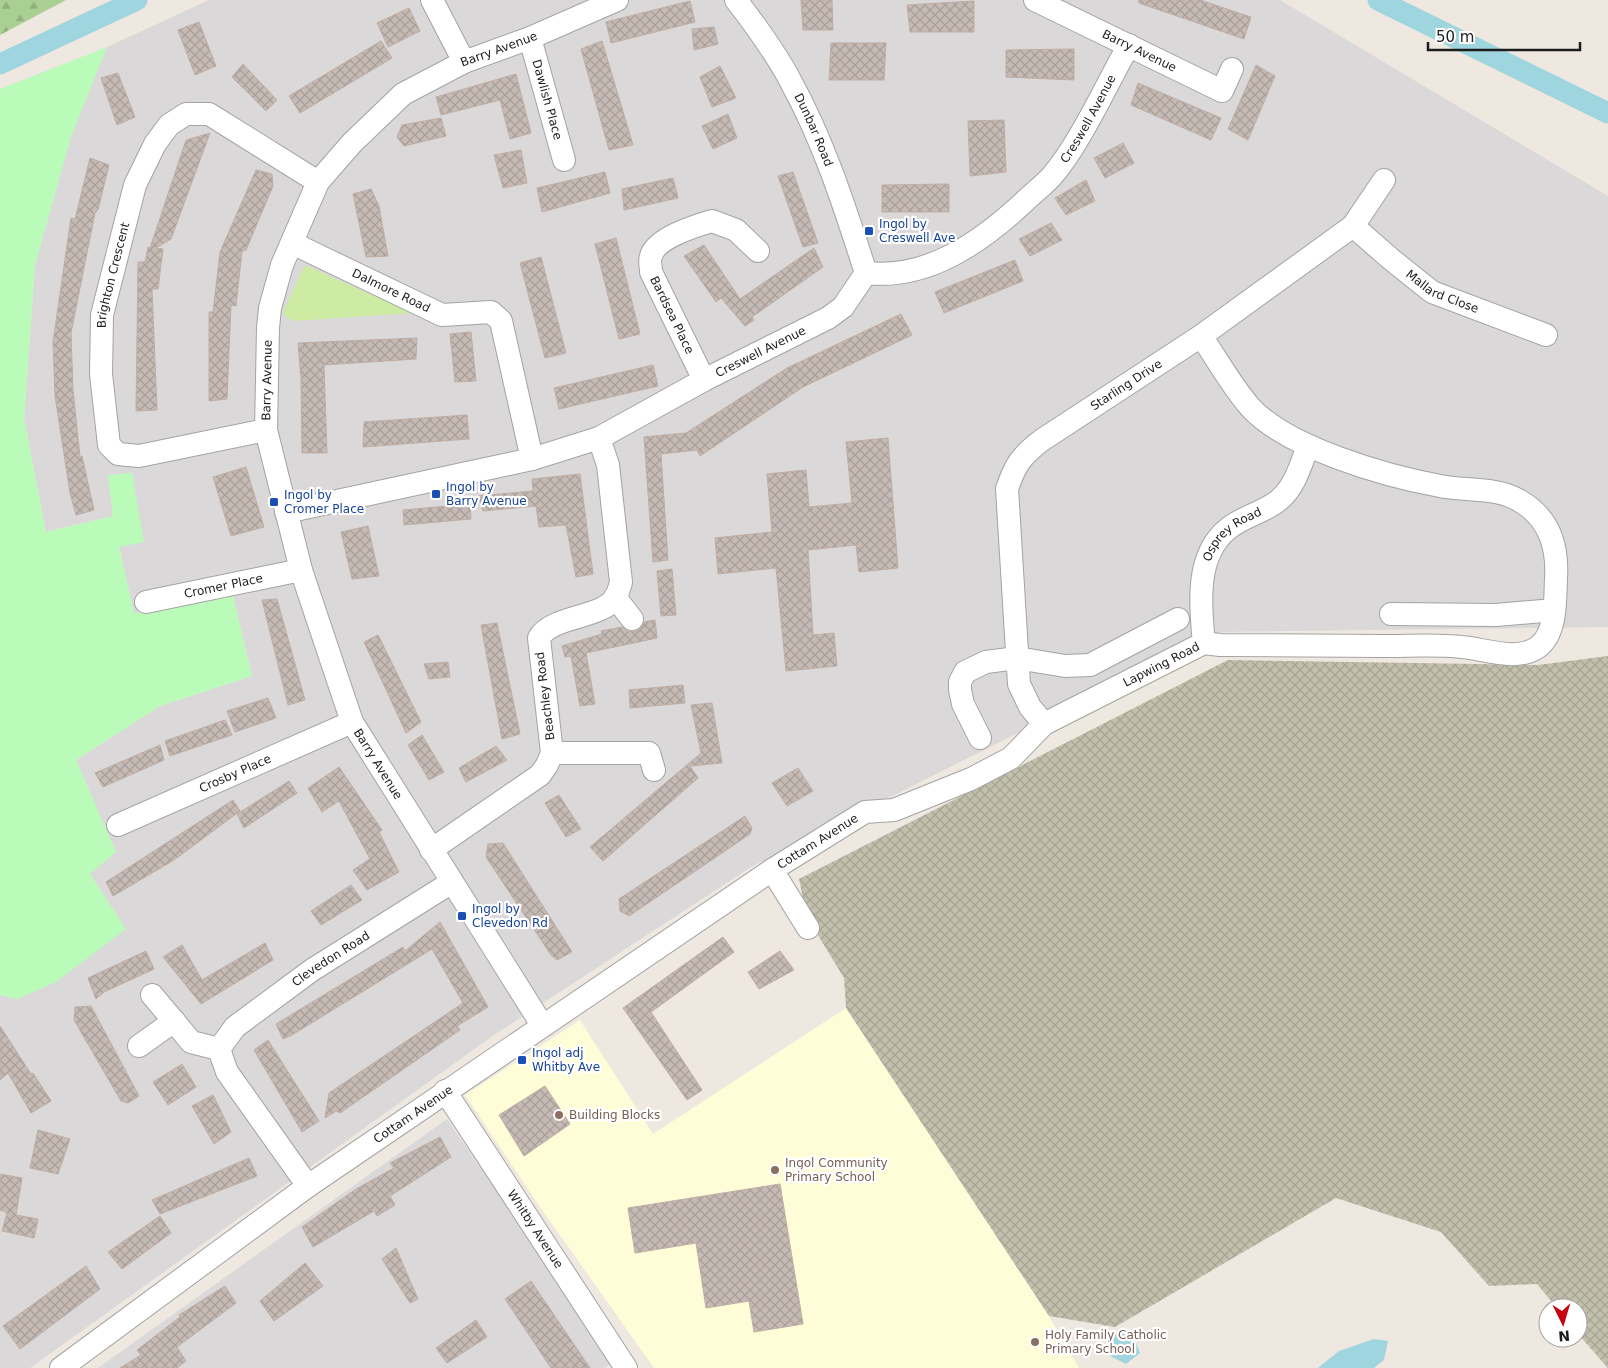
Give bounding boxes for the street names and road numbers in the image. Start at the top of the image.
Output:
street label: Barry Avenue [1100,27,1179,75]
street label: Barry Avenue [459,29,540,70]
street label: Dawlish Place [529,58,565,141]
street label: Creswell Avenue [1057,72,1119,166]
street label: Dunbar Road [791,91,836,168]
street label: Brighton Crescent [95,221,132,328]
street label: Dalmore Road [350,266,433,315]
street label: Mallard Close [1403,267,1481,316]
street label: Bardsea Place [647,274,697,356]
street label: Creswell Avenue [713,323,808,380]
street label: Barry Avenue [259,340,275,421]
street label: Starling Drive [1088,357,1165,413]
street label: Osprey Road [1200,505,1264,563]
street label: Cromer Place [183,571,264,601]
street label: Lapwing Road [1121,639,1202,690]
street label: Beachley Road [533,651,557,741]
street label: Barry Avenue [351,726,405,802]
street label: Crosby Place [197,751,273,795]
street label: Cottam Avenue [775,811,861,872]
street label: Clevedon Road [289,928,372,989]
street label: Cottam Avenue [371,1083,455,1146]
street label: Whitby Avenue [505,1187,566,1271]

